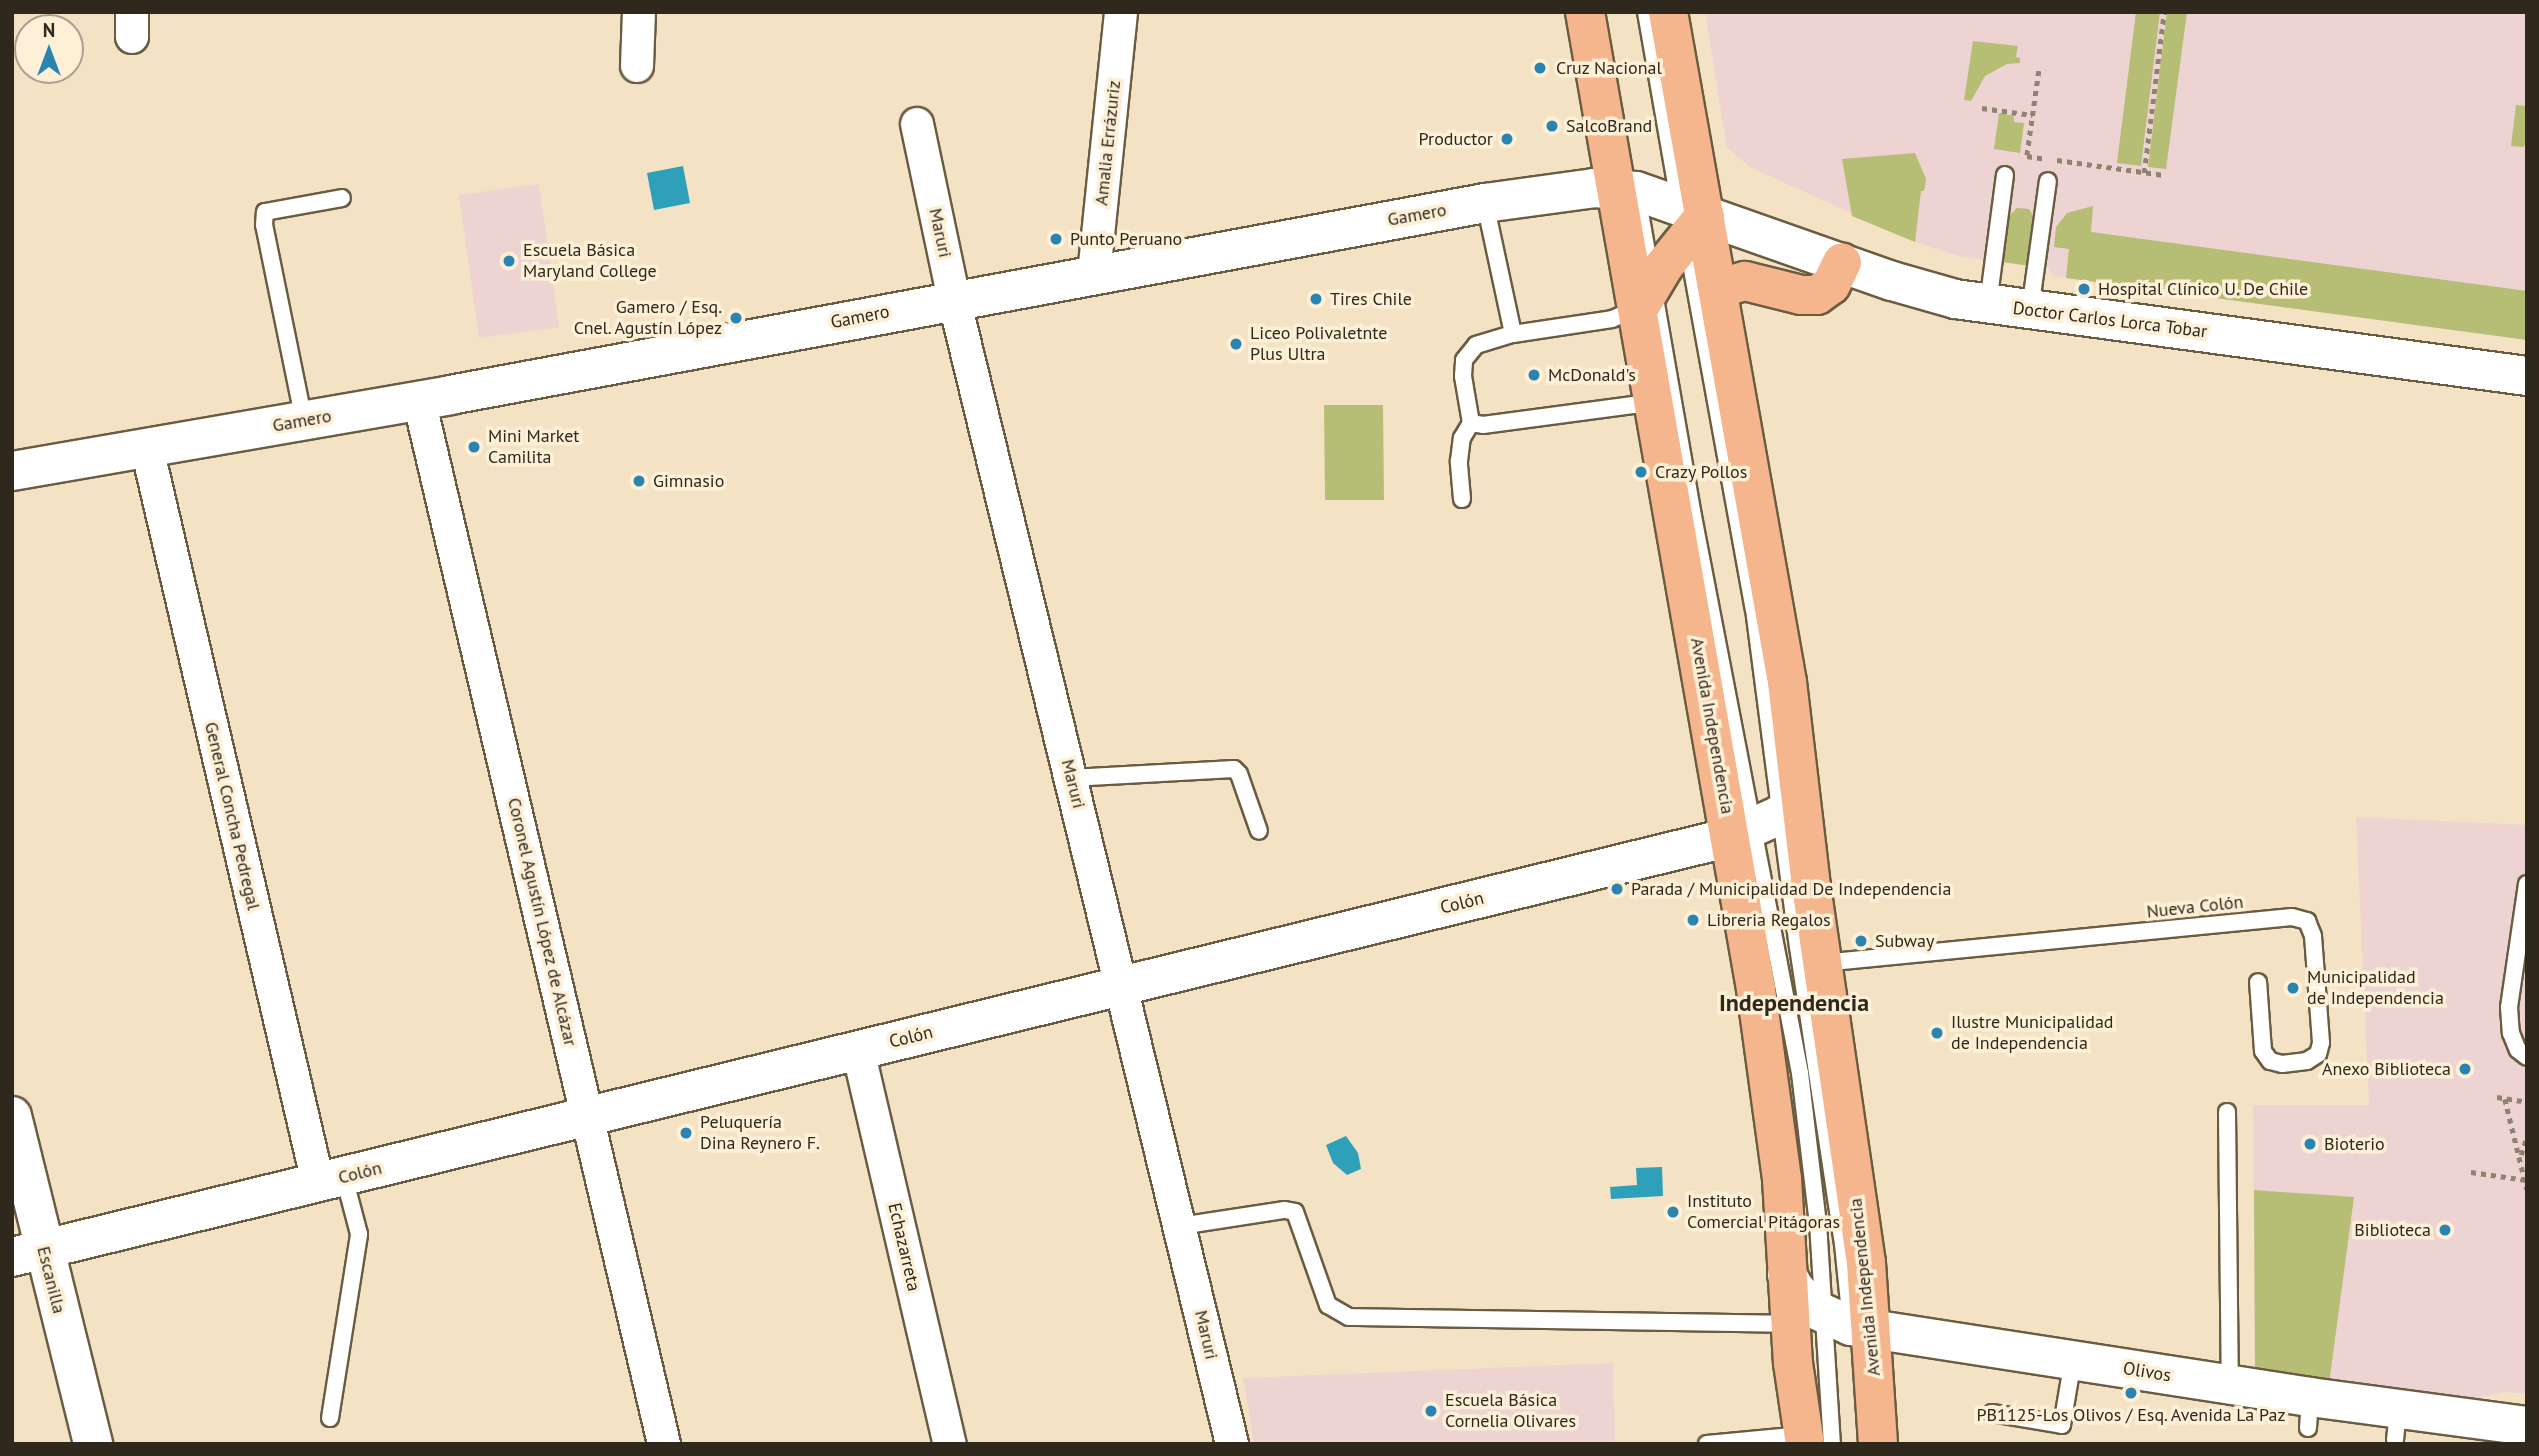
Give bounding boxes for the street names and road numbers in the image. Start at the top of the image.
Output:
street label: Amalia Errázuriz [1091,79,1125,207]
street label: Gamero [1386,199,1448,231]
street label: Maruri [924,206,956,260]
street label: Doctor Carlos Lorca Tobar [2011,297,2209,343]
street label: Gamero [829,301,891,333]
street label: Gamero [271,405,333,437]
street label: Avenida Independencia [1686,636,1738,816]
street label: General Concha Pedregal [200,720,264,912]
street label: Maruri [1056,757,1090,811]
street label: Coronel Agustín López de Alcázar [503,795,581,1049]
street label: Colón [1438,887,1486,919]
street label: Nueva Colón [2146,891,2244,923]
street label: Colón [887,1021,935,1053]
street label: Colón [336,1157,384,1189]
street label: Avenida Independencia [1845,1197,1885,1377]
street label: Echazarreta [883,1201,925,1293]
street label: Escanilla [32,1244,70,1316]
street label: Maruri [1190,1308,1222,1362]
street label: Olivos [2122,1358,2172,1386]

